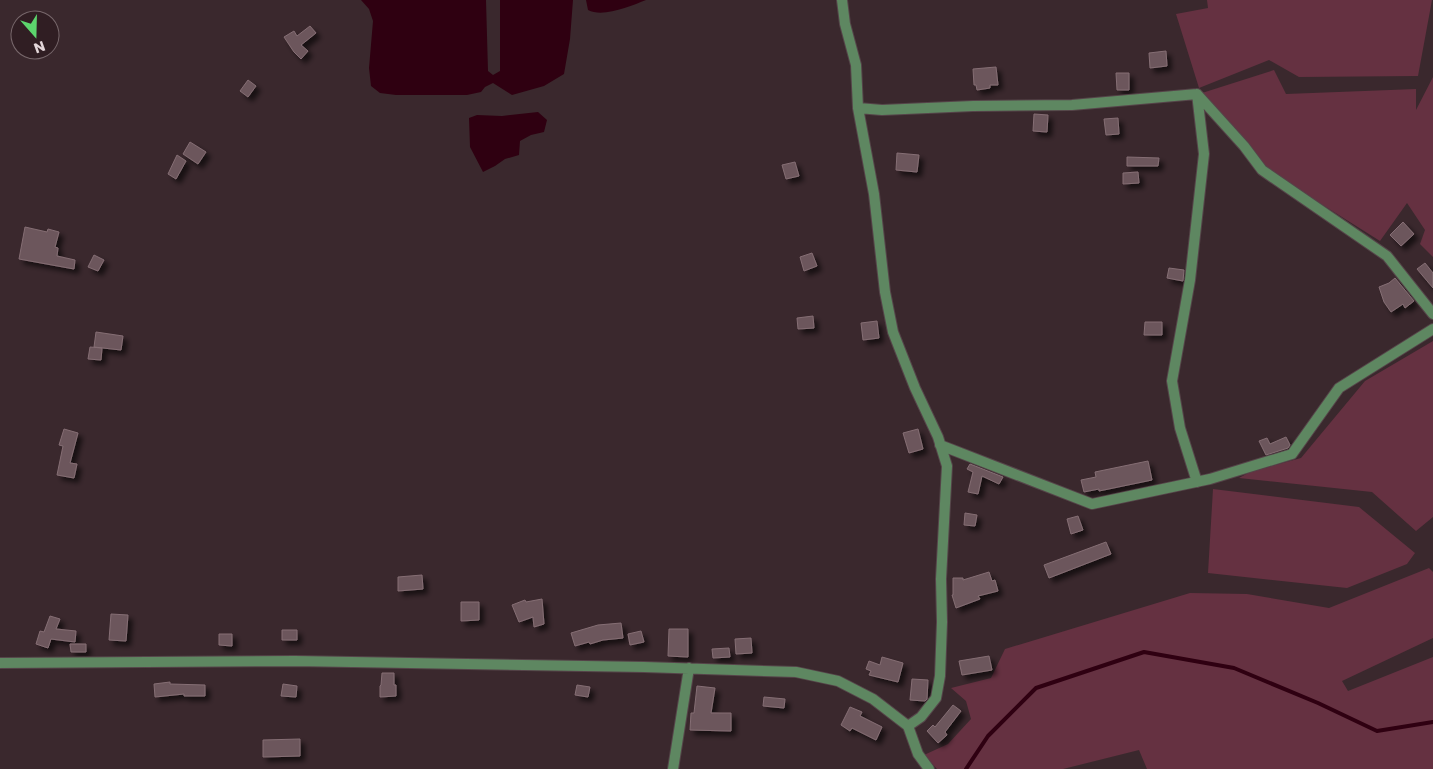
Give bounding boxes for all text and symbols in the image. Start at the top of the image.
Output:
north arrow [10,10,60,60]
text: N [31,36,48,58]

